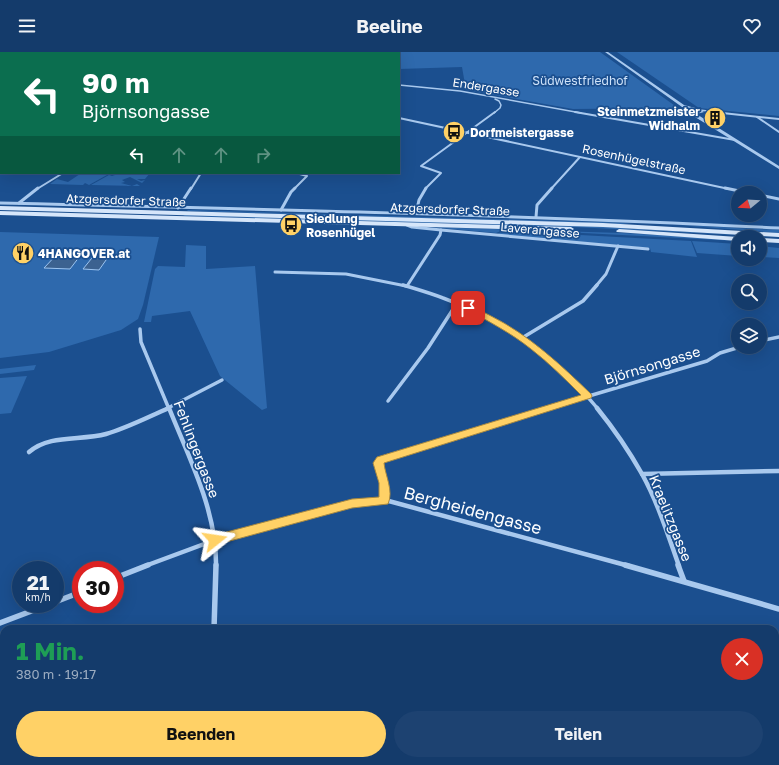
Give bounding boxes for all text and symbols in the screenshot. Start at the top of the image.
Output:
icon: menu [16,15,38,37]
text: Beeline [356,15,423,37]
icon: heart [741,15,763,37]
text: 90 m [82,66,149,99]
icon: left [16,68,68,120]
park label: Südwestfriedhof [532,73,628,88]
street label: Endergasse [452,74,521,100]
text: Björnsongasse [82,100,210,122]
place label: Steinmetzmeister Widhalm [597,104,700,133]
building icon: Steinmetzmeister Widhalm [702,105,728,131]
bus stop icon: Dorfmeistergasse [441,119,467,145]
place label: Dorfmeistergasse [470,125,574,140]
street label: Rosenhügelstraße [581,141,687,177]
icon: left [126,144,148,166]
icon: ahead [168,144,190,166]
icon: ahead [210,144,232,166]
icon: right [252,144,274,166]
north arrow [731,186,767,222]
map controls [731,186,767,354]
street label: Atzgersdorfer Straße [66,190,186,210]
street label: Atzgersdorfer Straße [390,199,510,219]
place label: Siedlung Rosenhügel [306,211,375,240]
bus stop icon: Siedlung Rosenhügel [278,212,304,238]
street label: Laverangasse [500,219,580,241]
button: sound [731,230,767,266]
restaurant icon: 4HANGOVER.at [10,240,36,266]
place label: 4HANGOVER.at [38,246,130,261]
button: search [731,274,767,310]
pin [451,291,485,325]
icon: arrive [457,297,479,319]
button: layers [731,318,767,354]
street label: Björnsongasse [602,342,702,388]
street label: Fehlingergasse [171,398,223,500]
street label: Kraelitzgasse [646,472,696,564]
street label: Bergheidengasse [402,482,544,539]
position arrow [194,519,236,561]
speed limit sign: 30 [72,561,124,613]
text: 21 [27,570,49,594]
text: km/h [25,591,51,603]
text: 1 Min. [16,636,85,665]
button: close [721,638,763,680]
text: 380 m · 19:17 [16,666,96,682]
button: Beenden [16,711,386,757]
button: Teilen [394,711,763,757]

